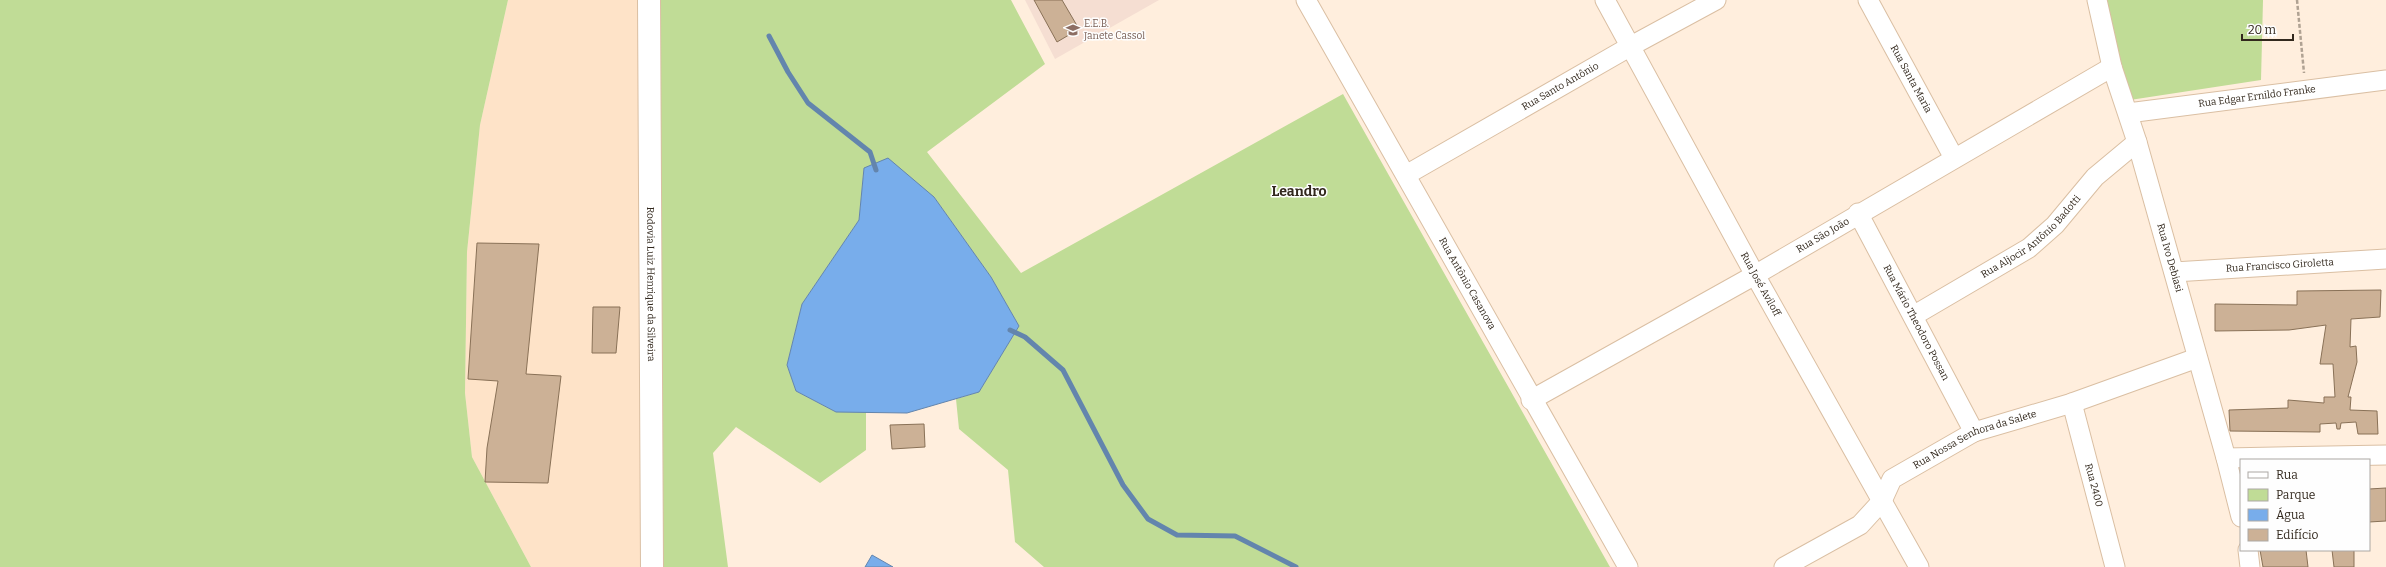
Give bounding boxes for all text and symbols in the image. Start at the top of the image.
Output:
scale bar [2242,16,2293,42]
place label: E.E.B. Janete Cassol [1083,18,1145,42]
school or university icon: E.E.B. Janete Cassol [1065,22,1081,38]
text: 20 m [2248,23,2277,37]
street label: Rua Santa Maria [1888,43,1935,116]
street label: Rua Santo Antônio [1520,60,1601,113]
street label: Rua Edgar Ernildo Franke [2198,83,2316,110]
district label: Leandro [1271,183,1327,200]
street label: Rua Aljocir Antônio Badotti [1979,193,2083,281]
street label: Rodovia Luiz Henrique da Silveira [644,207,657,362]
street label: Rua São João [1794,215,1852,256]
street label: Rua Ivo Debiasi [2154,222,2185,293]
street label: Rua Antônio Casanova [1436,235,1498,332]
street label: Rua José Aviloff [1738,250,1784,320]
street label: Rua Francisco Giroletta [2225,256,2335,275]
street label: Rua Mário Theodoro Possan [1881,263,1952,383]
street label: Rua Nossa Senhora da Salete [1911,408,2038,472]
legend [2240,459,2370,551]
street label: Rua 2400 [2082,462,2105,508]
text: Rua [2276,468,2298,482]
text: Parque [2276,488,2315,502]
text: Água [2276,507,2305,522]
text: Edifício [2276,528,2318,542]

